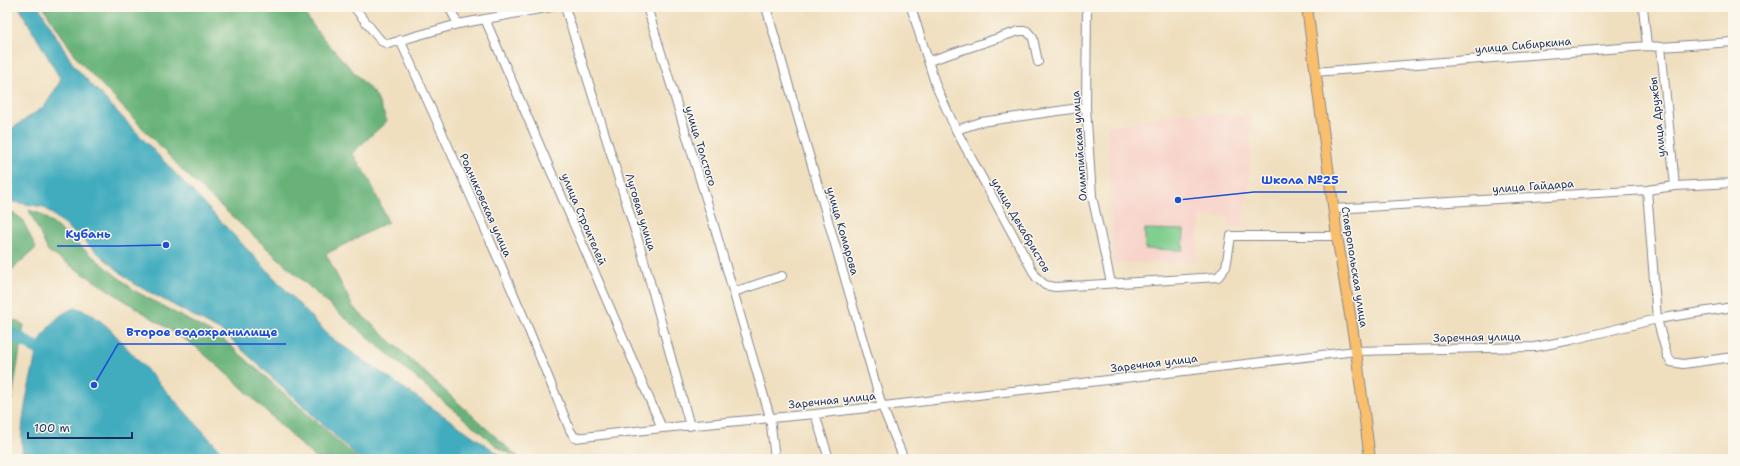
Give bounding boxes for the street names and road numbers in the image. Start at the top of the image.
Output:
street label: улица Сибиркина [1474,34,1572,57]
street label: улица Дружбы [1646,76,1669,158]
street label: Олимпийская улица [1068,90,1091,202]
street label: улица Толстого [681,104,720,188]
street label: Родниковская улица [456,151,515,259]
street label: улица Строителей [557,171,610,268]
street label: Луговая улица [622,172,659,253]
street label: улица Декабристов [987,175,1054,275]
street label: улица Гайдара [1492,176,1575,197]
street label: улица Комарова [823,185,862,277]
street label: Ставропольская улица [1338,205,1372,329]
street label: Заречная улица [1433,329,1521,346]
street label: Заречная улица [1110,351,1199,376]
street label: Заречная улица [788,388,877,413]

